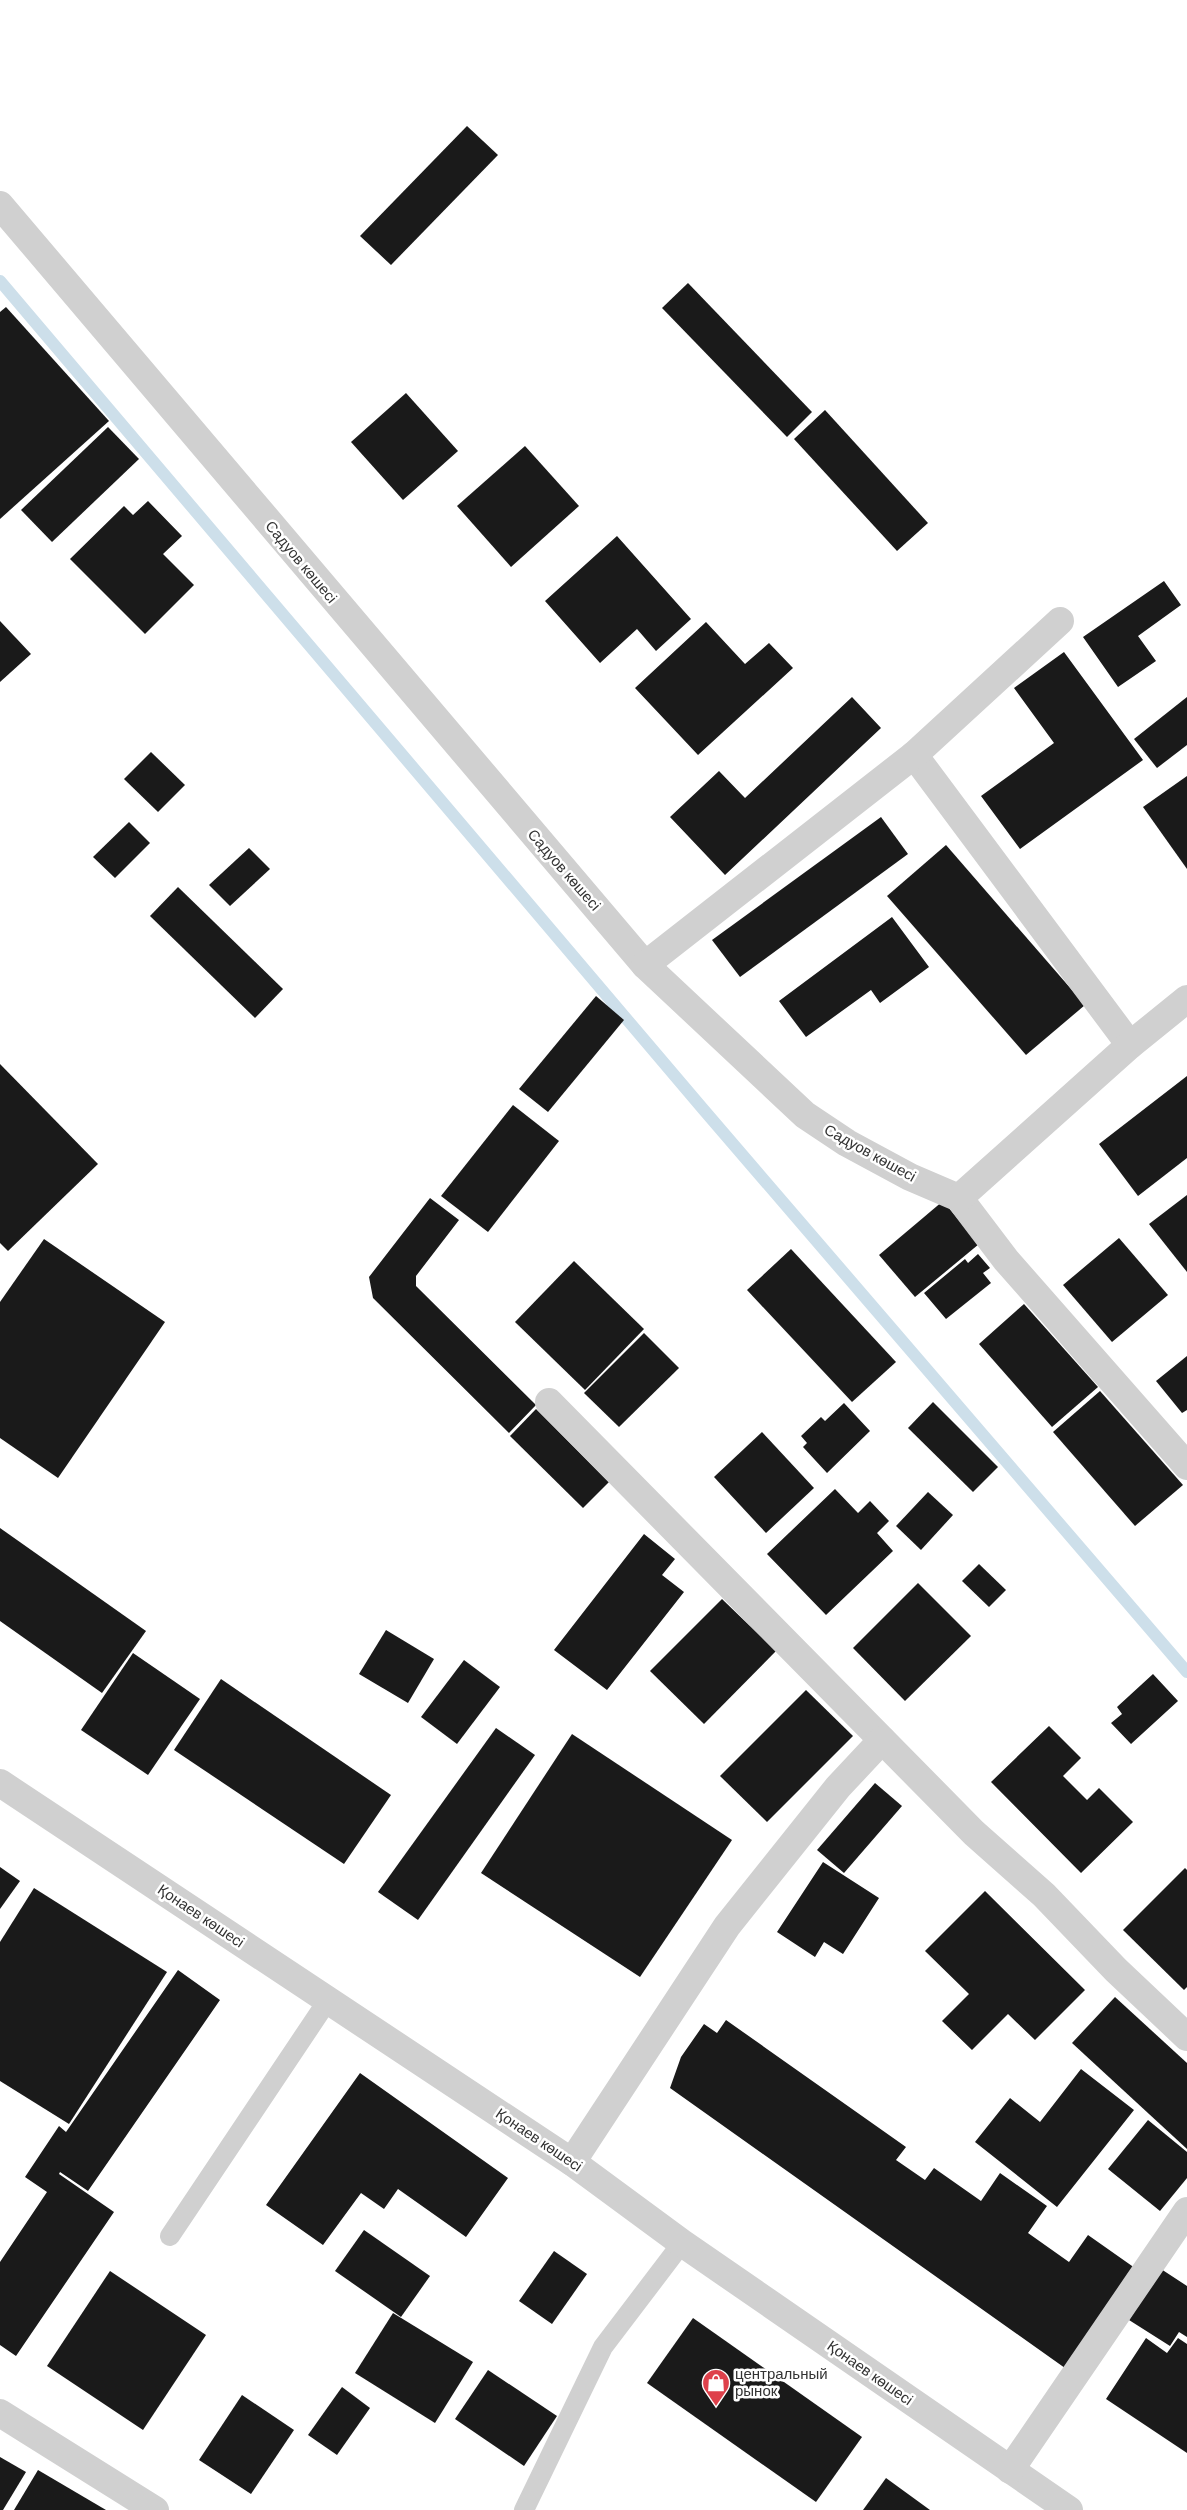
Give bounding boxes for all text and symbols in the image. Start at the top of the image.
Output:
street label: Садуов көшесі [262,517,341,606]
street label: Садуов көшесі [524,826,604,914]
street label: Садуов көшесі [822,1120,919,1185]
street label: Қонаев көшесі [155,1880,248,1951]
street label: Қонаев көшесі [493,2104,586,2175]
street label: Қонаев көшесі [824,2337,916,2408]
place label: центральный рынок [735,2365,828,2399]
shop icon: центральный рынок [701,2368,731,2407]

